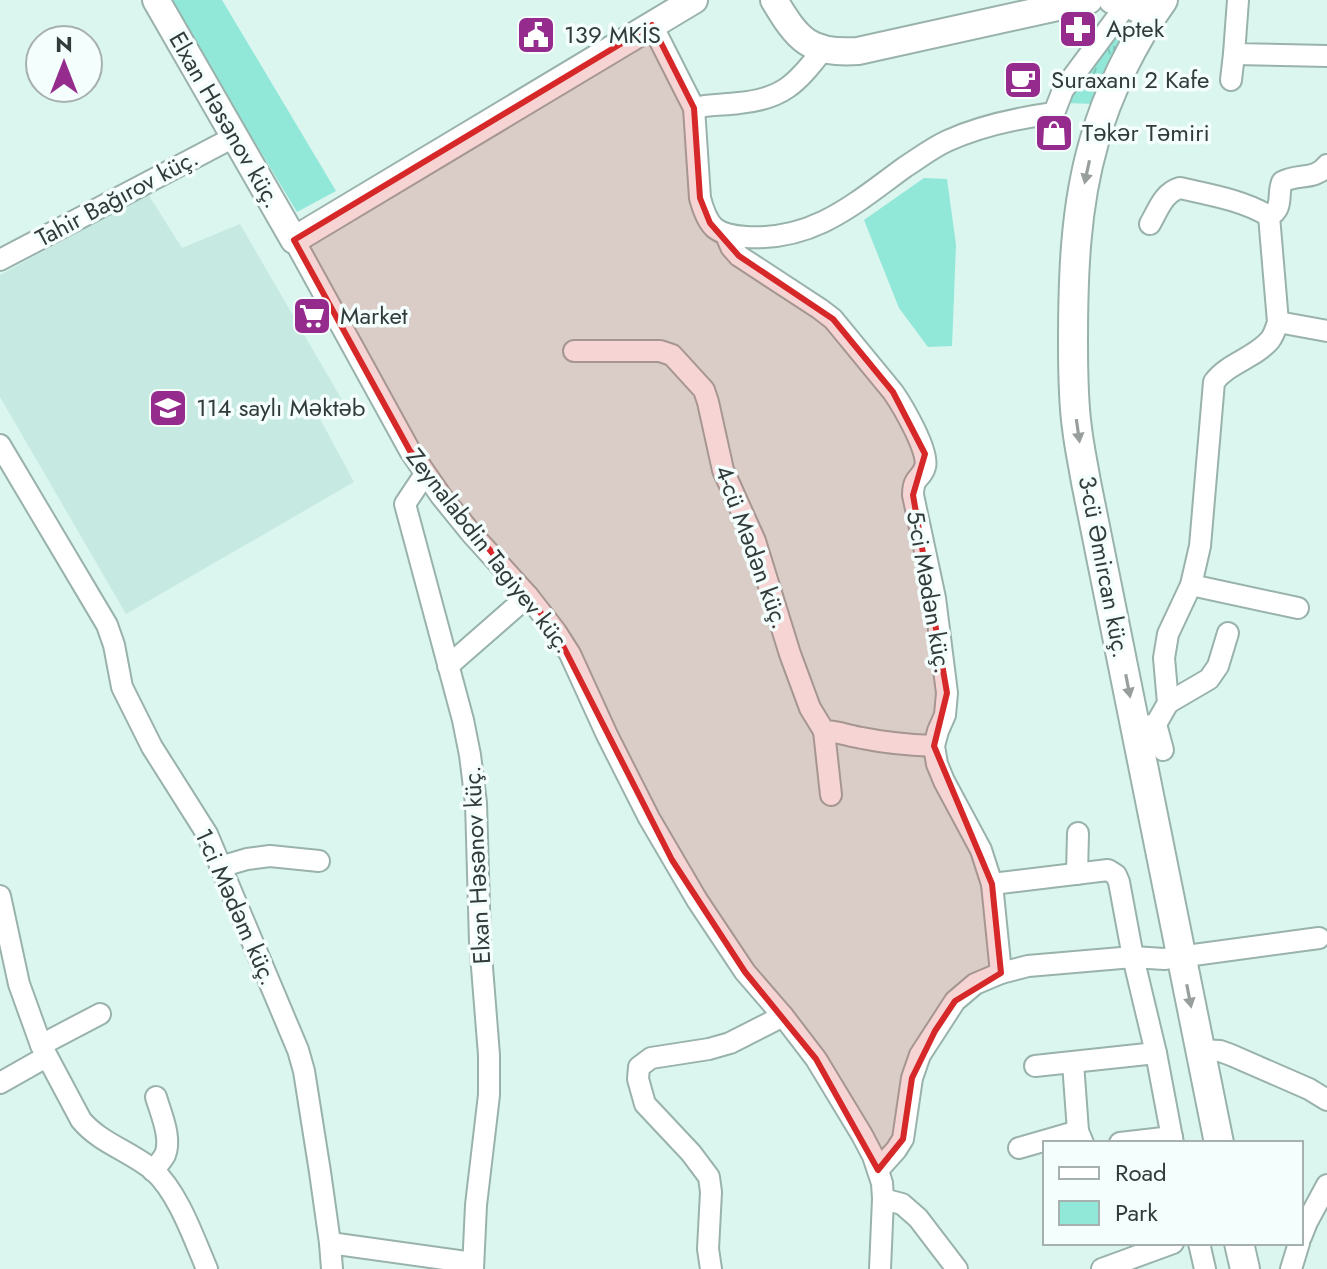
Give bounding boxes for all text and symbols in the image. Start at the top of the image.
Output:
pharmacy icon: Aptek [1057,8,1099,50]
place label: Aptek [1106,11,1165,46]
public building icon: 139 MKİS [515,14,557,56]
place label: 139 MKİS [564,17,661,52]
north arrow [24,24,104,104]
street label: Elxan Həsənov küç. [161,25,290,215]
text: N [55,28,73,60]
cafe icon: Suraxanı 2 Kafe [1002,59,1044,101]
place label: Suraxanı 2 Kafe [1051,62,1209,97]
shop icon: Təkər Təmiri [1033,112,1075,154]
place label: Təkər Təmiri [1082,115,1210,150]
street label: Tahir Bağırov küç. [29,140,204,255]
one-way arrow [1080,160,1093,185]
supermarket icon: Market [291,295,333,337]
place label: Market [340,298,408,333]
school or university icon: 114 saylı Məktəb [147,387,189,429]
place label: 114 saylı Məktəb [196,390,366,425]
one-way arrow [1072,419,1085,444]
street label: Zeynalabdin Tagiyev küç. [398,441,581,661]
street label: 4-cü Mədən küç. [707,460,798,634]
street label: 3-cü Əmircan küç. [1070,473,1139,661]
street label: 5-ci Mədən küç. [898,508,961,676]
one-way arrow [1122,674,1134,699]
street label: Elxan Həsənov küç. [454,765,499,965]
street label: 1-ci Mədəm küç. [186,823,287,991]
one-way arrow [1184,984,1196,1009]
legend [1043,1141,1303,1245]
text: Road [1115,1155,1167,1190]
text: Park [1115,1195,1158,1230]

